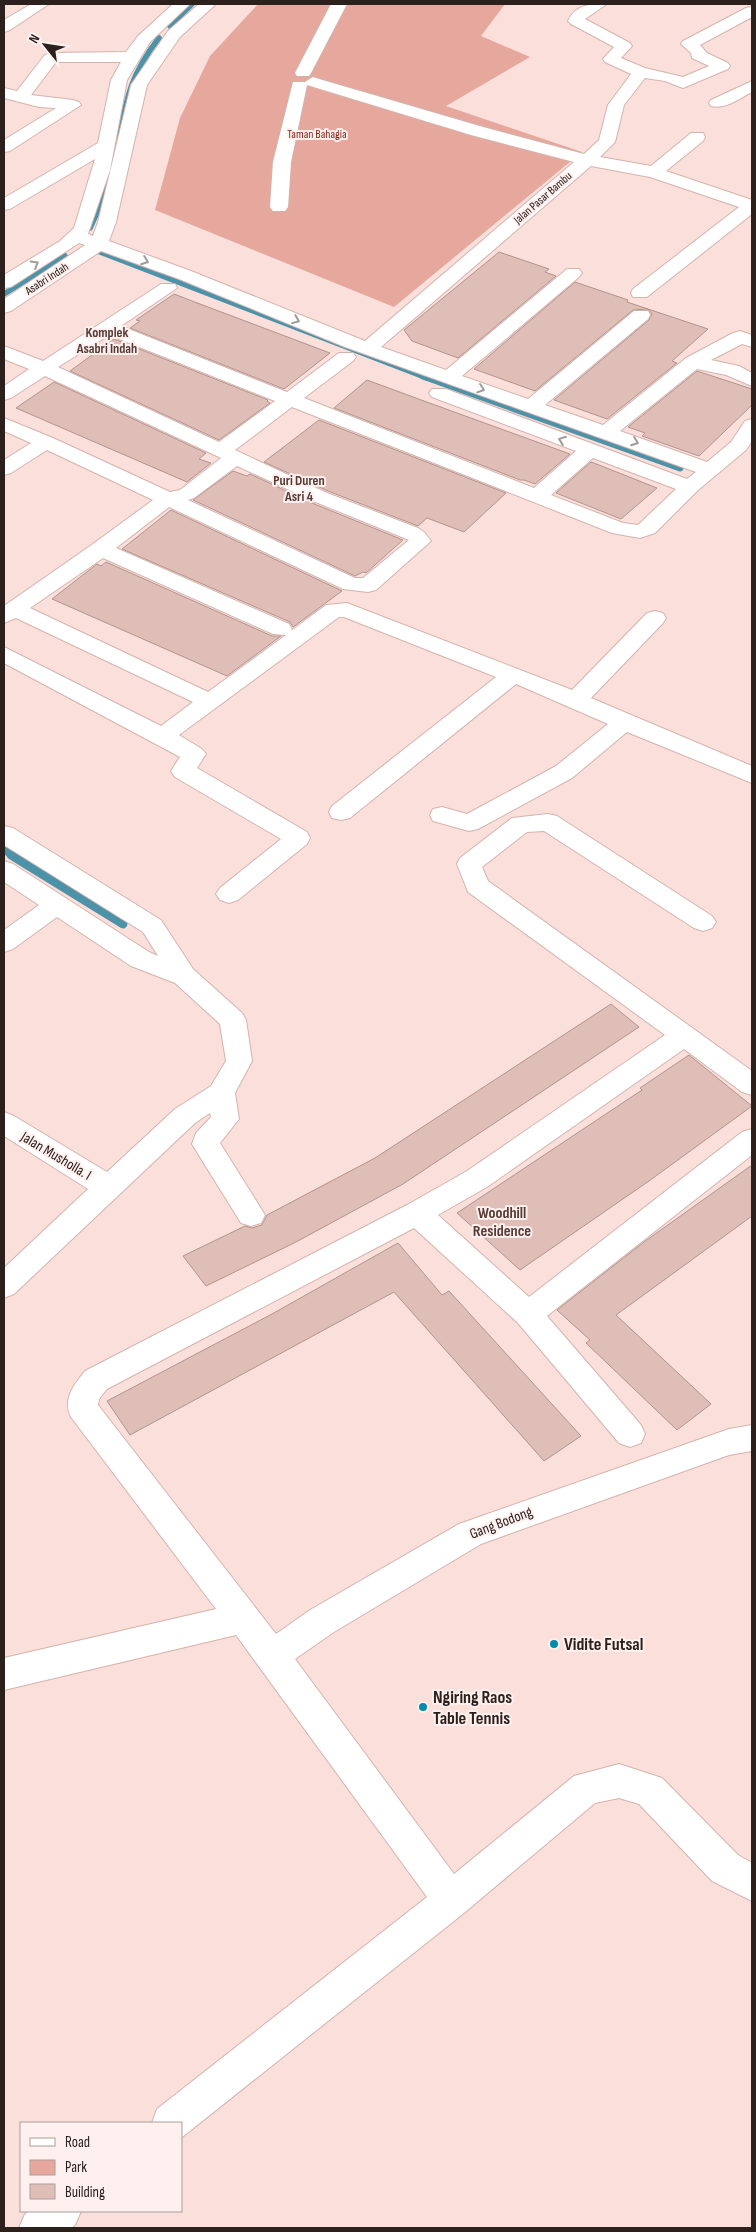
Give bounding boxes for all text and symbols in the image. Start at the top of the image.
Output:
north arrow [20,20,70,70]
text: N [25,31,43,46]
park label: Taman Bahagia [287,127,347,142]
street label: Jalan Pasar Bambu [510,169,575,228]
one-way arrow [140,255,149,265]
street label: Asabri Indah [22,259,72,299]
one-way arrow [29,261,38,271]
one-way arrow [291,314,300,324]
district label: Komplek Asabri Indah [76,324,137,357]
one-way arrow [477,383,485,393]
one-way arrow [559,436,567,446]
one-way arrow [630,436,639,446]
district label: Puri Duren Asri 4 [273,472,325,505]
street label: Jalan Musholla. I [16,1127,95,1184]
district label: Woodhill Residence [473,1204,531,1241]
street label: Gang Bodong [467,1502,535,1544]
place label: Vidite Futsal [564,1634,643,1655]
marker: Vidite Futsal [548,1638,560,1650]
place label: Ngiring Raos Table Tennis [433,1687,512,1729]
marker: Ngiring Raos Table Tennis [417,1701,429,1713]
legend [20,2122,182,2212]
text: Road [65,2133,90,2152]
text: Park [65,2158,87,2177]
text: Building [65,2183,105,2202]

